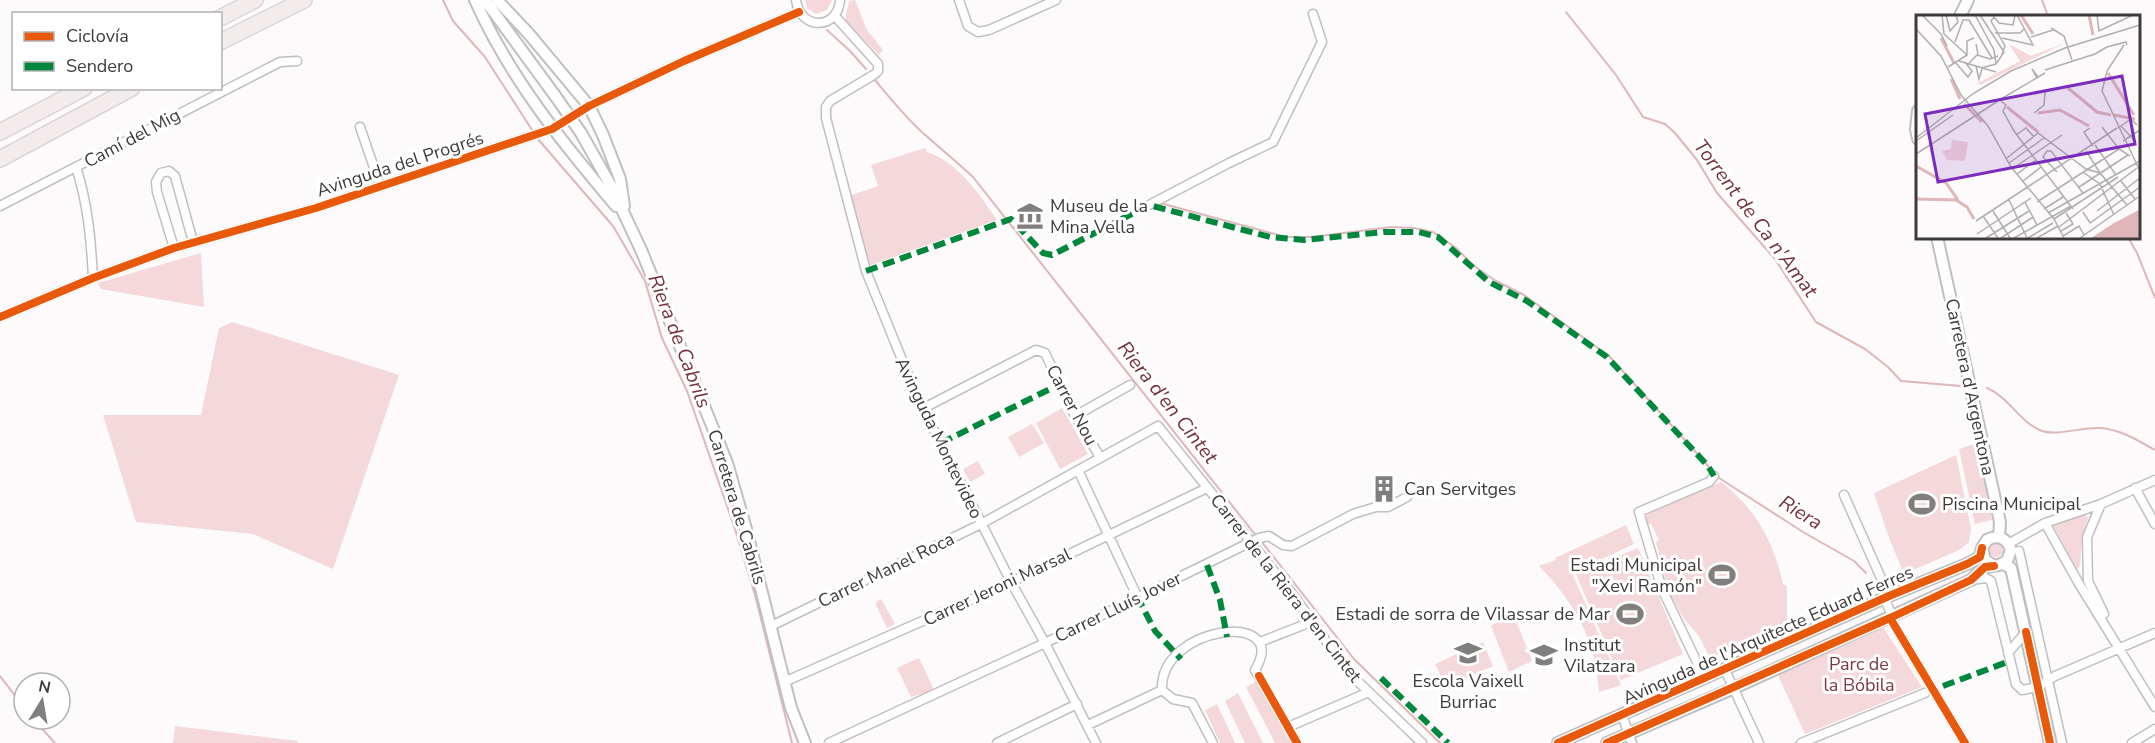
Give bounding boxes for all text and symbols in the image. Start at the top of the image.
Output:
legend [12,12,222,90]
inset map [1916,15,2140,238]
text: Ciclovía [66,24,129,48]
text: Sendero [66,54,133,78]
street label: Camí del Mig [80,103,184,173]
street label: Avinguda del Progrés [313,126,487,202]
water label: Torrent de Ca n'Amat [1687,134,1825,304]
place label: Museu de la Mina Vella [1050,194,1148,239]
museum icon: Museu de la Mina Vella [1015,201,1045,231]
water label: Riera de Cabrils [642,270,717,412]
street label: Carretera d'Argentona [1940,296,2000,478]
water label: Riera d'en Cintet [1111,335,1225,470]
street label: Avinguda Montevideo [890,353,988,523]
street label: Carrer Nou [1041,360,1103,450]
street label: Carretera de Cabrils [702,426,772,588]
building icon: Can Servitges [1369,474,1399,504]
place label: Can Servitges [1404,477,1516,501]
street label: Carrer de la Riera d'en Cintet [1205,489,1368,688]
water label: Riera [1774,489,1828,536]
sports icon: Piscina Municipal [1907,489,1937,519]
place label: Piscina Municipal [1942,492,2082,516]
street label: Carrer Manel Roca [814,527,958,613]
street label: Carrer Jeroni Marsal [919,542,1075,632]
place label: Estadi Municipal "Xevi Ramón" [1570,553,1703,598]
street label: Avinguda de l'Arquitecte Eduard Ferres [1619,560,1917,710]
sports icon: Estadi Municipal "Xevi Ramón" [1707,560,1737,590]
street label: Carrer Lluís Jover [1051,566,1186,648]
sports icon: Estadi de sorra de Vilassar de Mar [1615,599,1645,629]
place label: Estadi de sorra de Vilassar de Mar [1335,602,1611,626]
place label: Institut Vilatzara [1563,633,1635,678]
school or university icon: Escola Vaixell Burriac [1453,638,1483,668]
school or university icon: Institut Vilatzara [1529,640,1559,670]
park label: Parc de la Bóbila [1823,652,1895,697]
place label: Escola Vaixell Burriac [1412,669,1524,714]
north arrow [12,671,72,731]
text: N [37,675,53,699]

